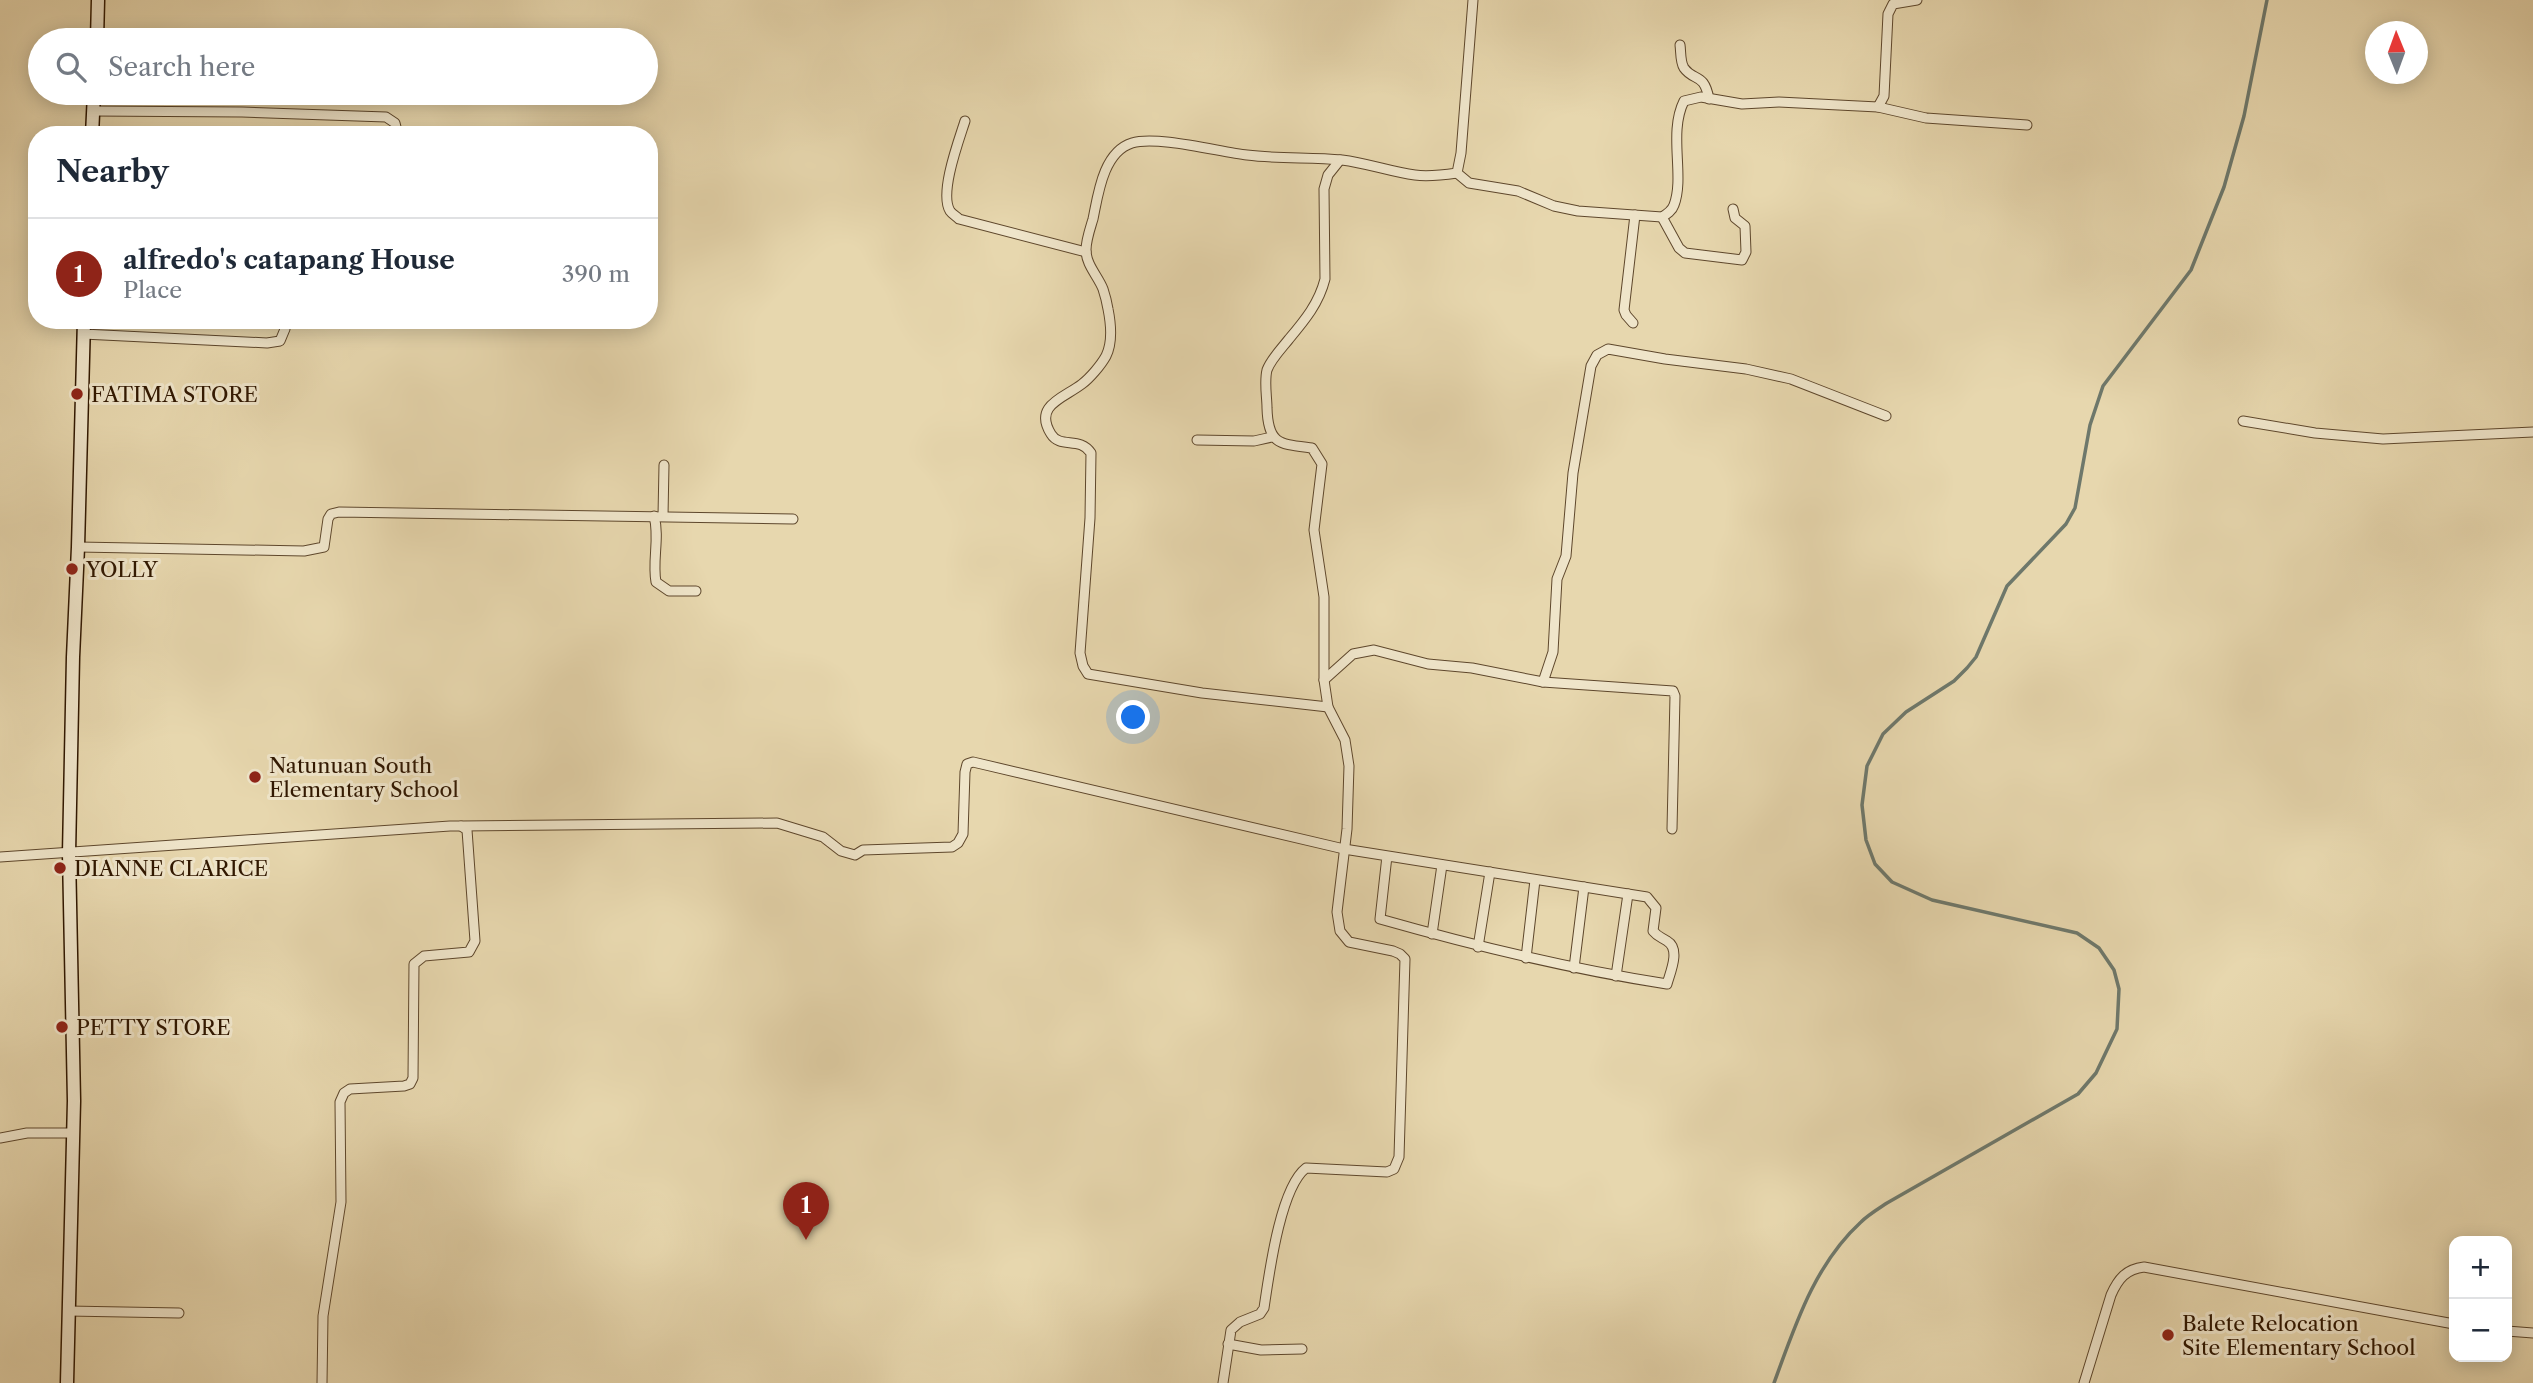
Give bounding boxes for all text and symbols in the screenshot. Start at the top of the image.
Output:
north arrow [2365,21,2428,84]
search box [28,28,658,105]
icon: search [52,48,90,86]
text: Search here [108,51,255,83]
text: Nearby [56,153,169,190]
text: alfredo's catapang House [123,244,455,276]
text: 1 [74,260,84,288]
text: 390 m [562,260,630,288]
text: Place [123,276,182,304]
place label: FATIMA STORE [91,382,258,407]
marker: FATIMA STORE [69,386,85,402]
place label: YOLLY [85,557,159,582]
marker: YOLLY [64,561,80,577]
your location [1116,700,1150,734]
place label: Natunuan South Elementary School [269,753,459,802]
marker: Natunuan South Elementary School [247,769,263,785]
place label: DIANNE CLARICE [74,856,268,881]
marker: DIANNE CLARICE [52,860,68,876]
place label: PETTY STORE [76,1015,231,1040]
marker: PETTY STORE [54,1019,70,1035]
pin: 1 [783,1182,829,1240]
map controls [2449,1236,2512,1362]
button: + [2449,1236,2512,1299]
button: − [2449,1299,2512,1362]
place label: Balete Relocation Site Elementary School [2182,1311,2415,1360]
marker: Balete Relocation Site Elementary School [2160,1327,2176,1343]

